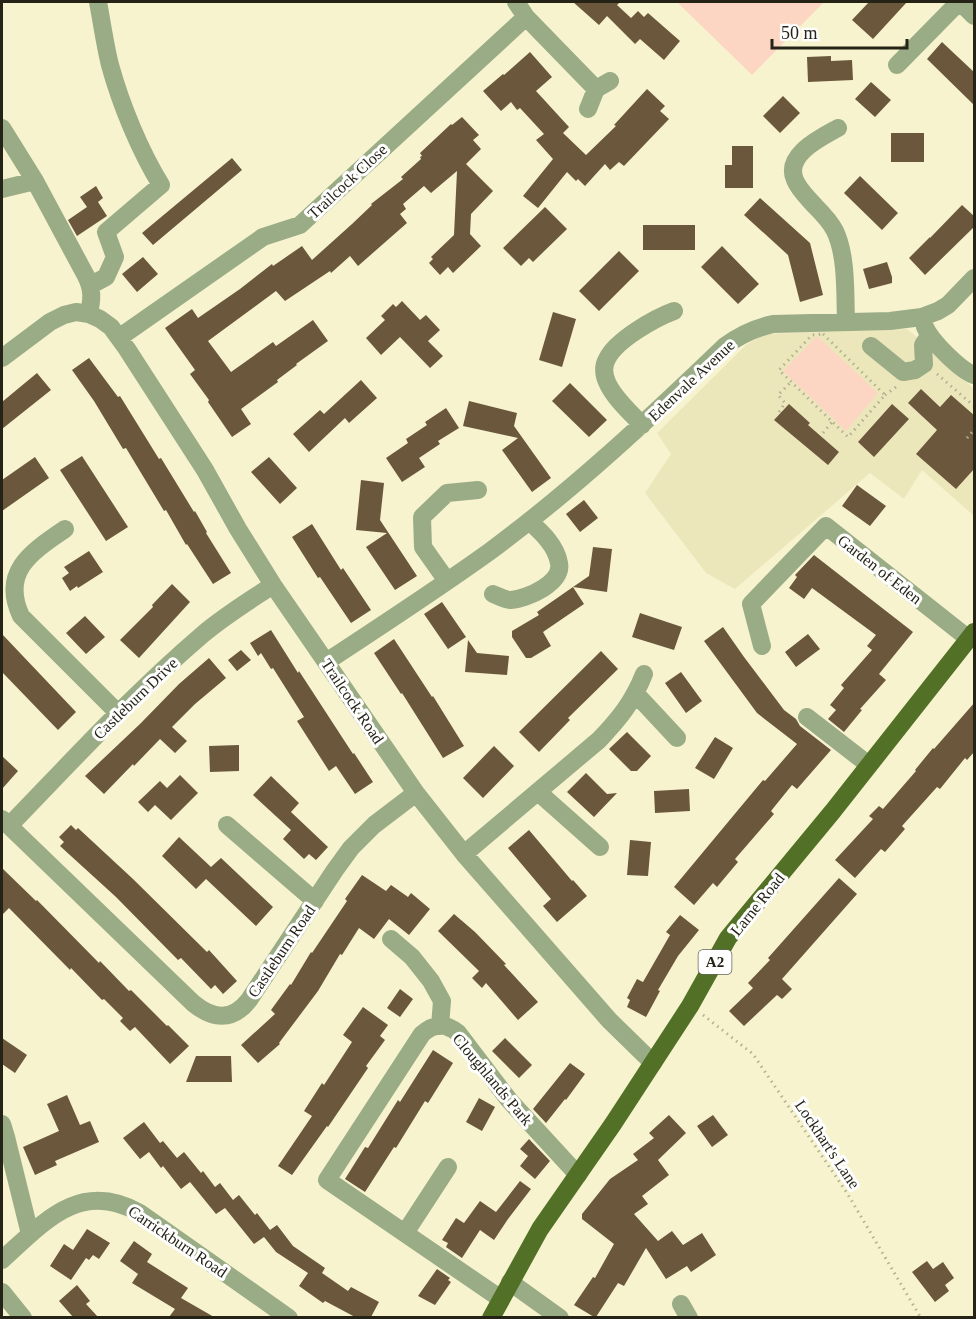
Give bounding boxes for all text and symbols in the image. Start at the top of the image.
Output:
scale bar [772,12,907,50]
text: 50 m [781,23,818,43]
street label: Trailcock Close [305,141,390,222]
street label: Edenvale Avenue [645,336,738,425]
street label: Garden of Eden [835,532,925,607]
street label: Castleburn Drive [90,654,181,743]
street label: Trailcock Road [318,656,387,747]
street label: Larne Road [727,870,788,939]
street label: Castleburn Road [244,902,318,1000]
road number: A2 [698,950,732,974]
street label: Cloughlands Park [449,1030,536,1129]
street label: Lockhart's Lane [792,1097,863,1192]
street label: Carrickburn Road [125,1202,230,1281]

